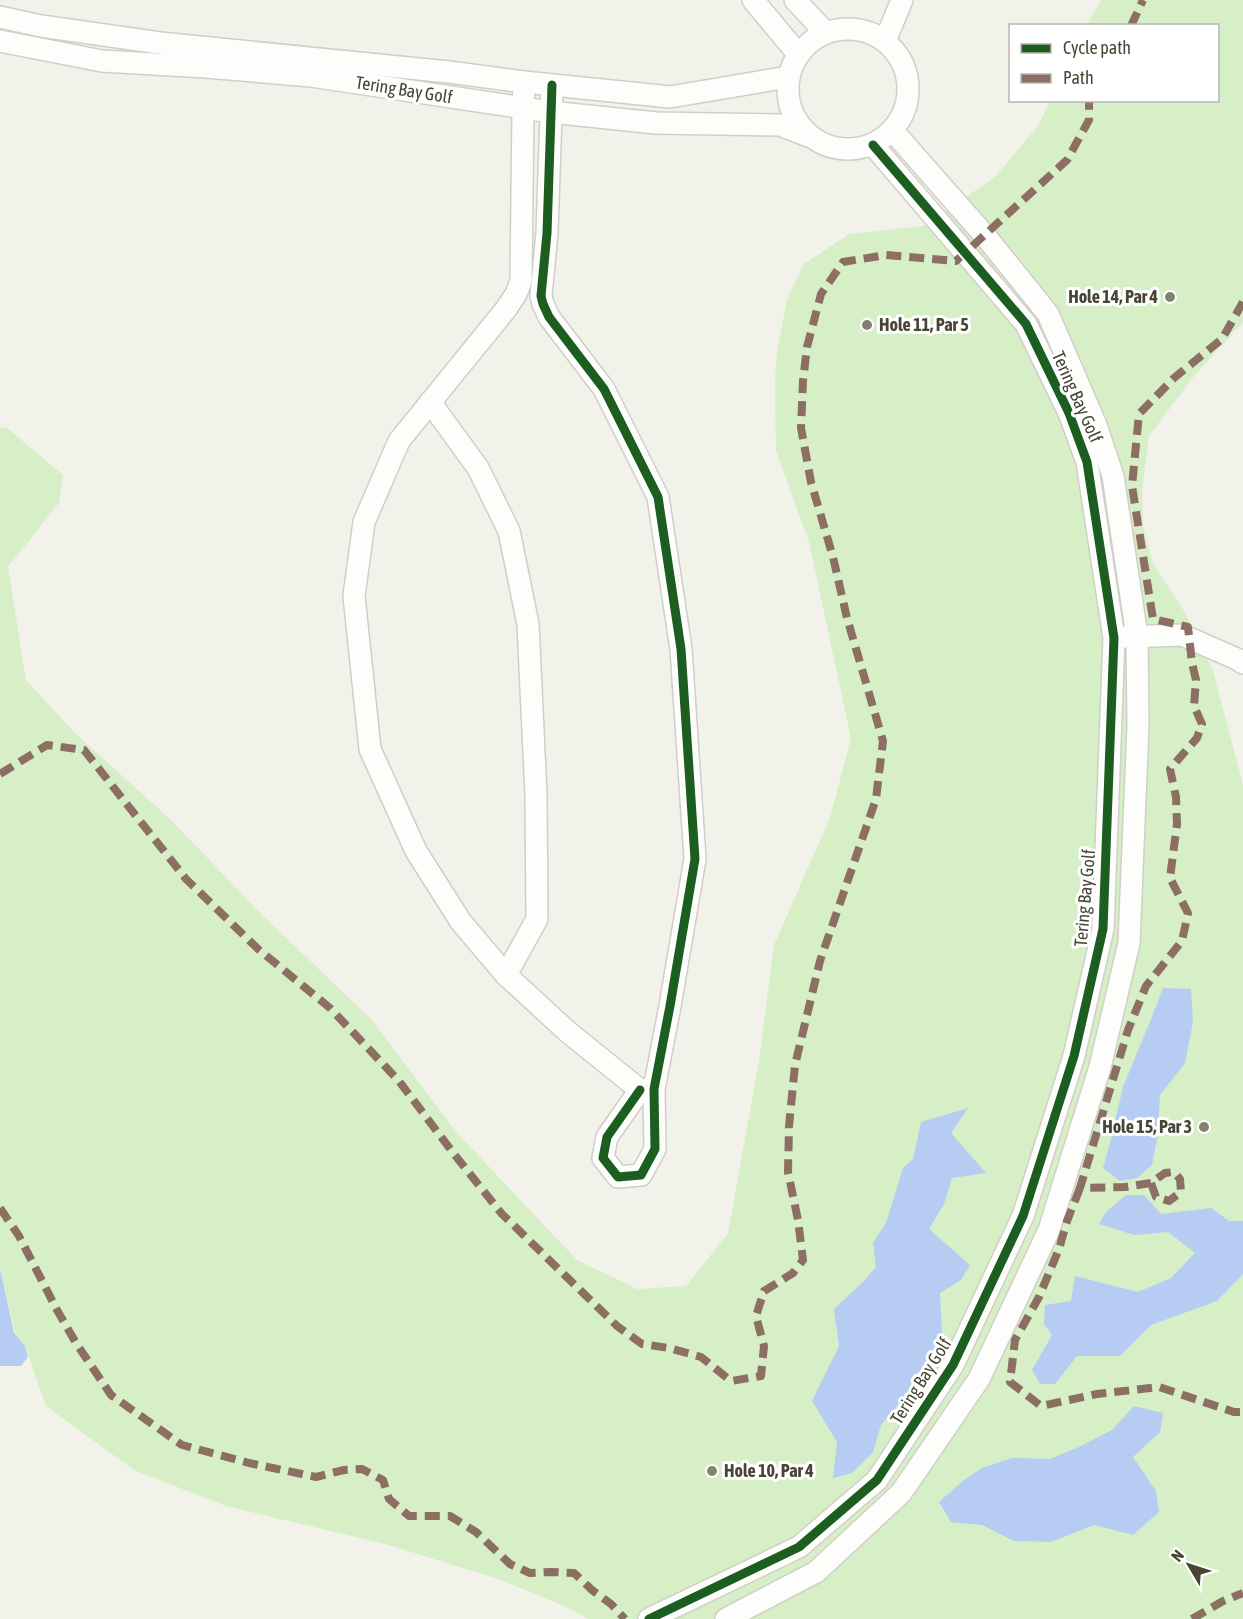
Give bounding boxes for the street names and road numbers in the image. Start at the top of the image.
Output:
street label: Tering Bay Golf [354,71,454,108]
street label: Tering Bay Golf [1048,348,1107,446]
street label: Tering Bay Golf [1070,848,1099,948]
street label: Tering Bay Golf [886,1334,955,1428]

